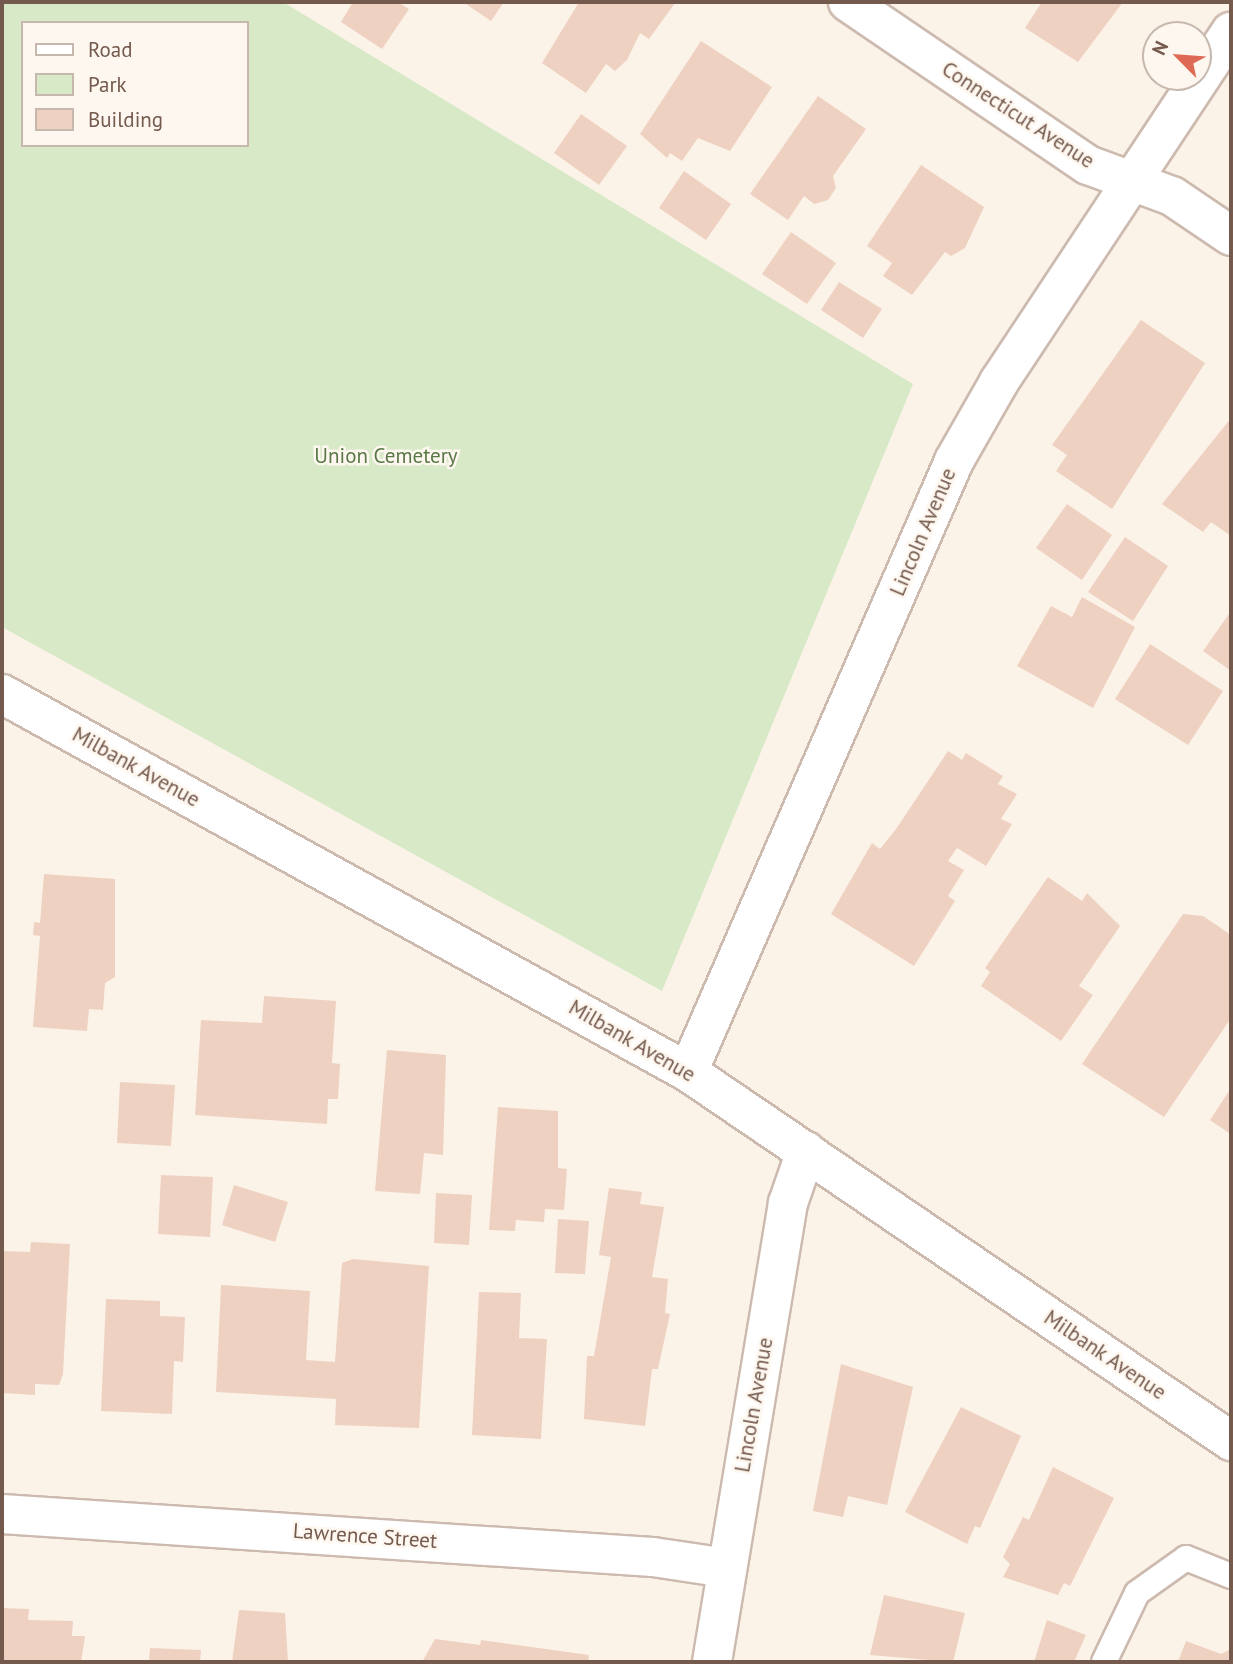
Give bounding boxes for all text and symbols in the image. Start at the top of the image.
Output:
legend [21,21,248,147]
north arrow [1142,21,1212,91]
text: Road [88,36,132,63]
text: N [1146,37,1173,59]
street label: Connecticut Avenue [937,56,1099,174]
text: Park [88,71,127,98]
text: Building [88,106,163,133]
park label: Union Cemetery [314,443,458,469]
street label: Lincoln Avenue [885,464,961,600]
street label: Milbank Avenue [67,721,205,813]
street label: Milbank Avenue [564,994,700,1088]
street label: Milbank Avenue [1039,1305,1171,1405]
street label: Lincoln Avenue [730,1335,778,1475]
street label: Lawrence Street [292,1518,438,1554]

